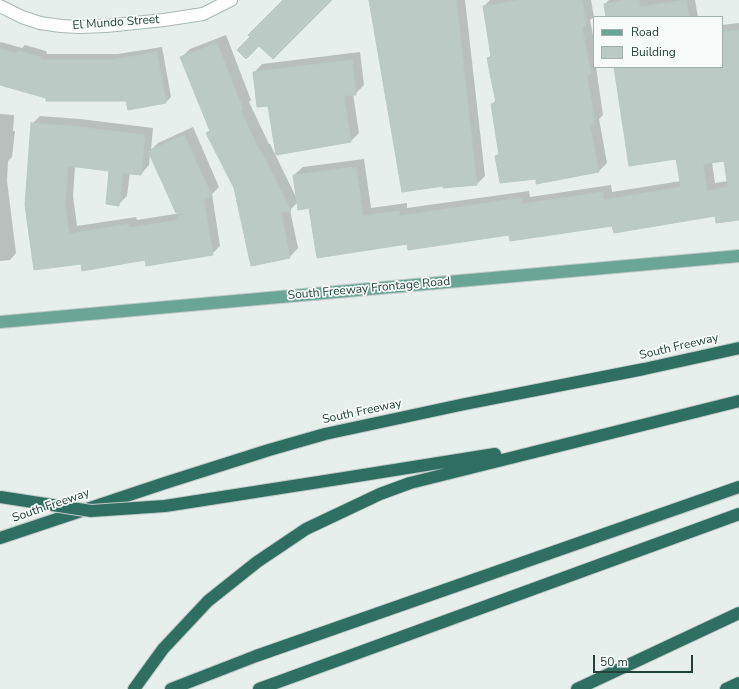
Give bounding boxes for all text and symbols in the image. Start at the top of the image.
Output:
street label: El Mundo Street [72,13,160,33]
legend [593,16,723,68]
text: Road [631,24,659,40]
text: Building [631,44,676,60]
street label: South Freeway Frontage Road [287,275,451,303]
street label: South Freeway [638,331,720,363]
street label: South Freeway [321,397,403,427]
street label: South Freeway [11,486,91,526]
scale bar [595,647,695,673]
text: 50 m [600,654,628,670]

